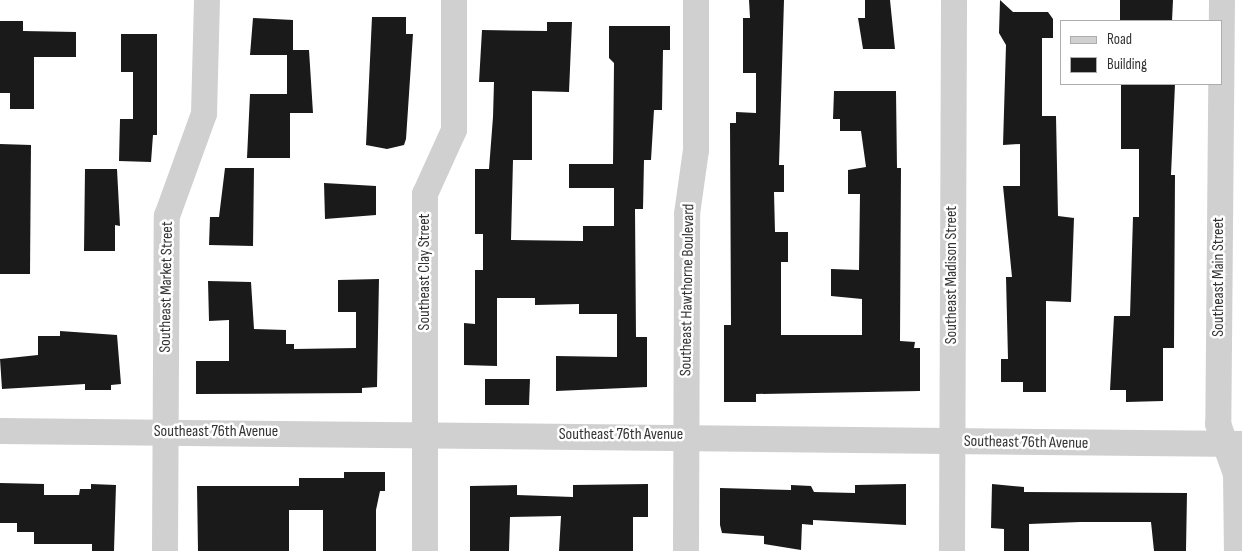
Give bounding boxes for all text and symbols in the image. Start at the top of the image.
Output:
legend [1060,20,1222,85]
text: Road [1107,30,1132,49]
text: Building [1107,55,1147,74]
street label: Southeast Hawthorne Boulevard [677,204,699,376]
street label: Southeast Madison Street [942,206,962,344]
street label: Southeast Clay Street [415,214,435,330]
street label: Southeast Main Street [1209,217,1229,337]
street label: Southeast Market Street [156,221,178,353]
street label: Southeast 76th Avenue [154,422,278,442]
street label: Southeast 76th Avenue [559,425,683,445]
street label: Southeast 76th Avenue [964,432,1088,454]

